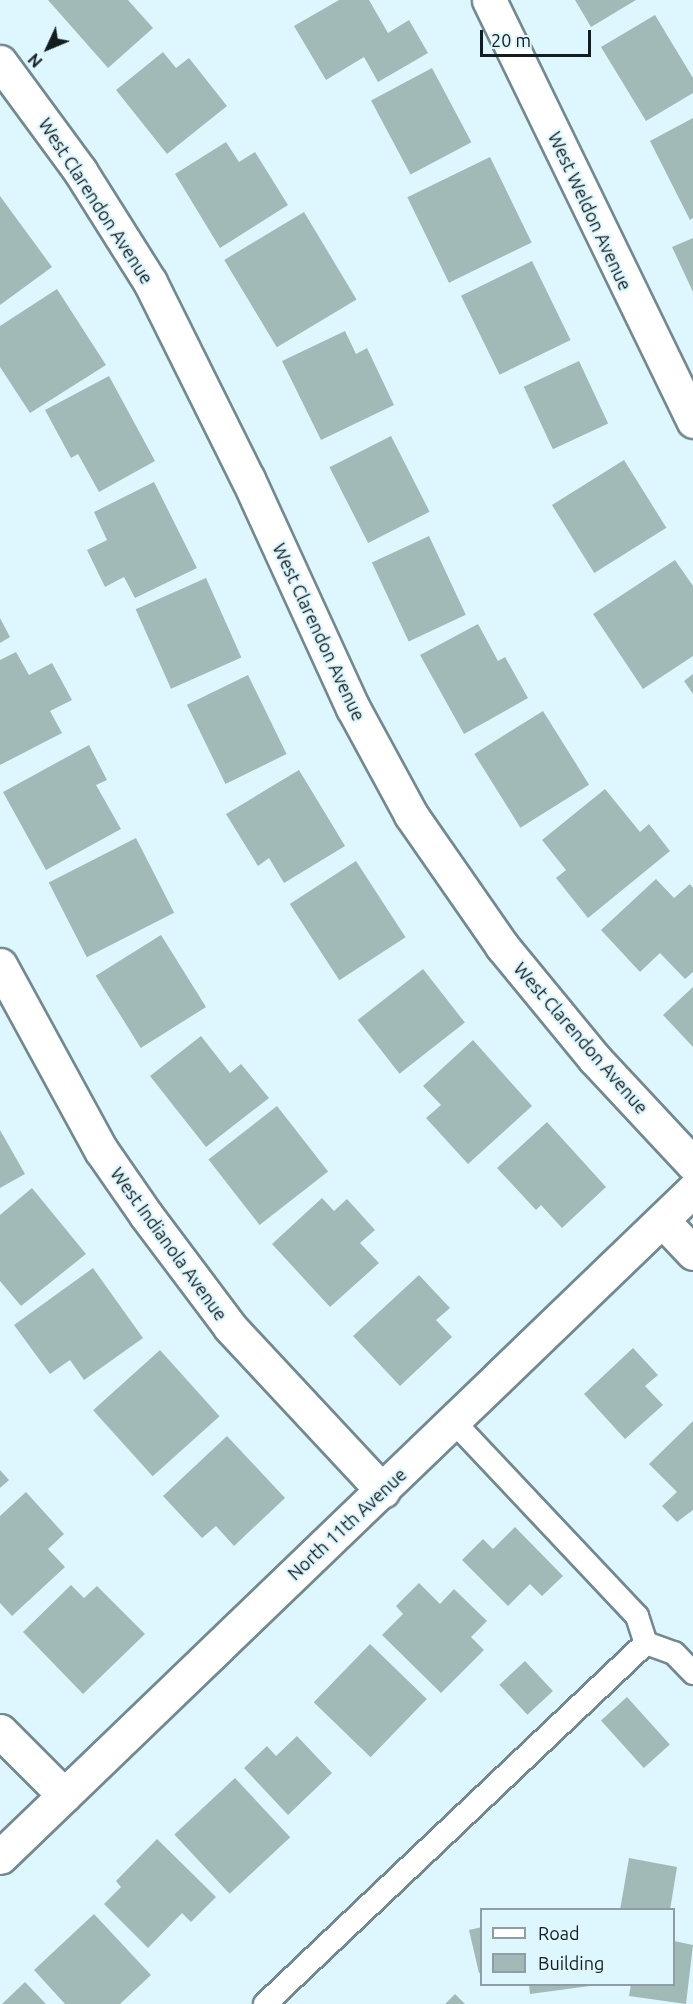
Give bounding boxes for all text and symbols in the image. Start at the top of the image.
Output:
north arrow [18,18,78,78]
scale bar [483,18,594,56]
text: 20 m [491,30,531,50]
text: N [24,50,46,71]
street label: West Clarendon Avenue [34,114,158,288]
street label: West Weldon Avenue [544,128,636,294]
street label: West Clarendon Avenue [268,540,370,724]
street label: West Clarendon Avenue [509,958,653,1118]
street label: West Indianola Avenue [106,1163,232,1325]
street label: North 11th Avenue [283,1464,411,1584]
legend [480,1908,675,1986]
text: Road [538,1923,580,1943]
text: Building [538,1953,604,1973]

